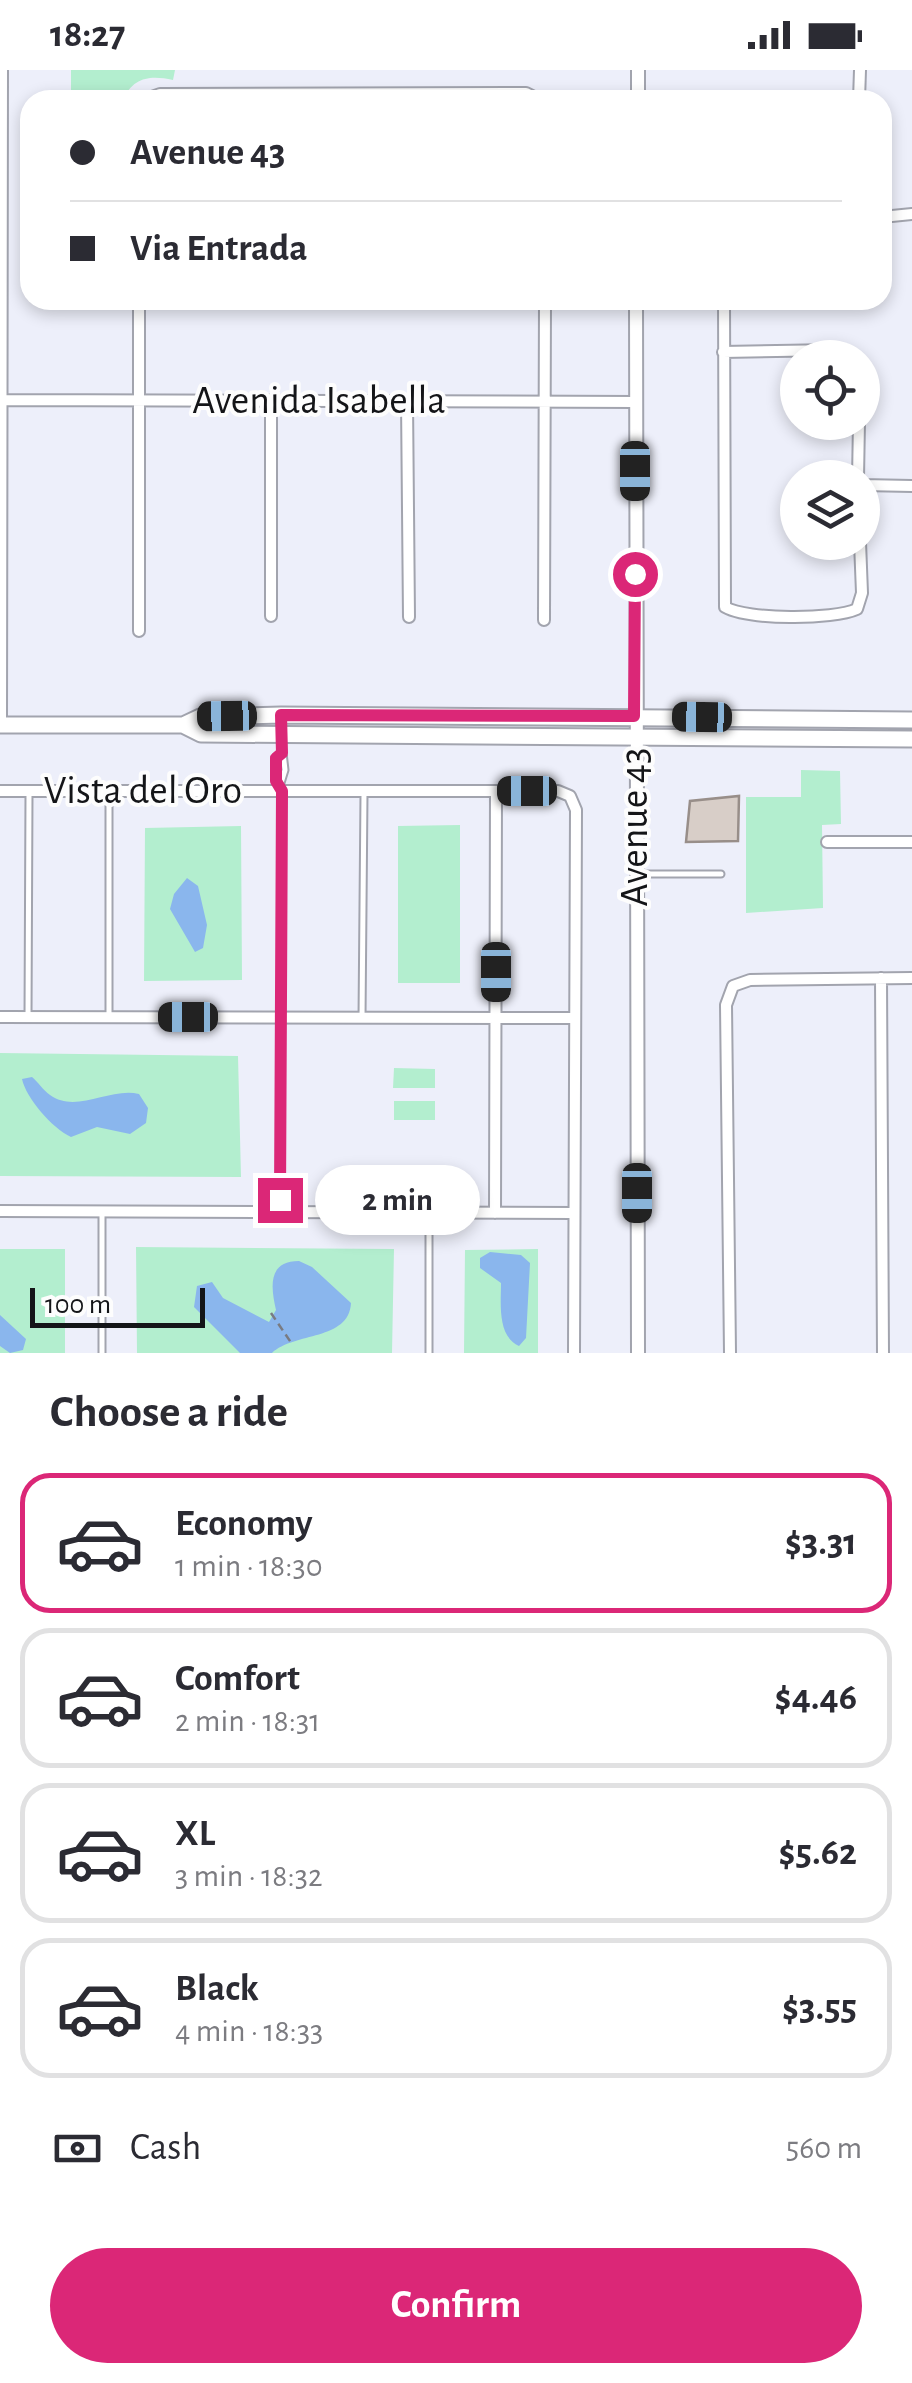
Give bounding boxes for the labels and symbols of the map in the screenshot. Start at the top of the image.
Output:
street label: Avenida Isabella [192,381,446,421]
car [620,441,650,501]
route start [613,552,658,597]
car [197,700,257,732]
car [672,701,732,733]
street label: Avenue 43 [615,748,655,906]
street label: Vista del Oro [44,771,242,811]
car [497,776,557,806]
car [481,942,511,1002]
car [158,1002,218,1032]
car [622,1163,652,1223]
callout: 2 min [315,1165,480,1235]
route end [258,1178,303,1223]
scale bar [30,1283,205,1328]

